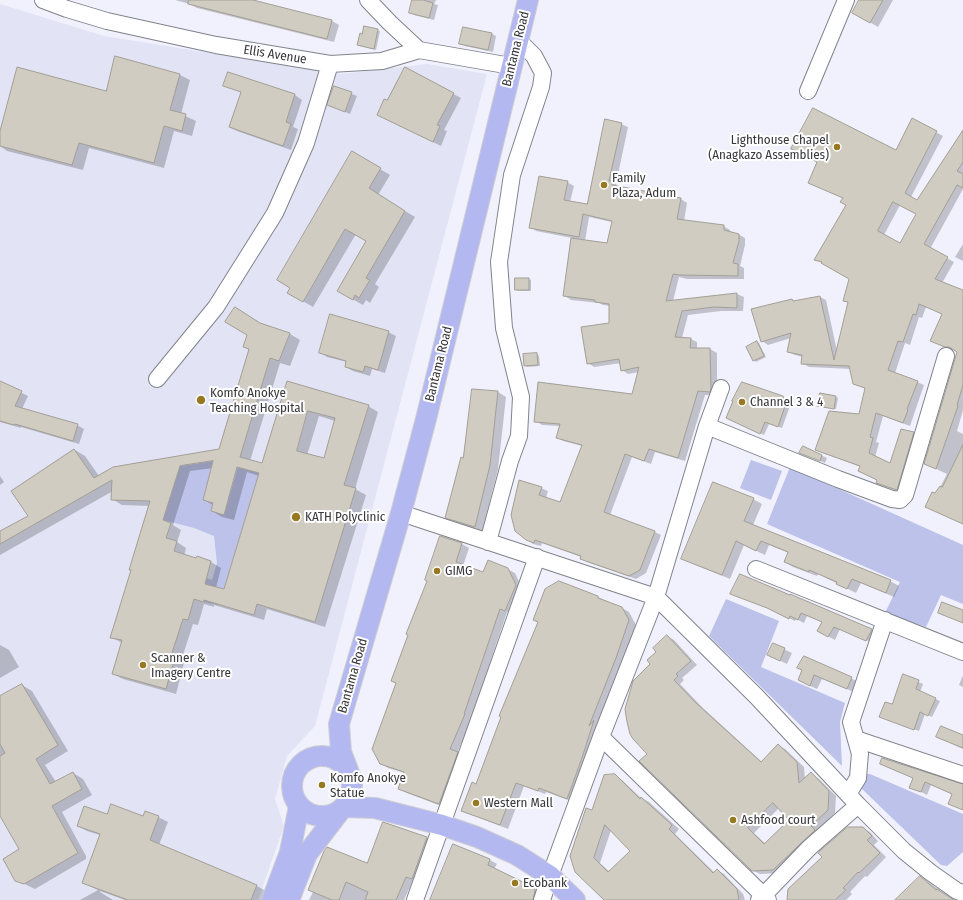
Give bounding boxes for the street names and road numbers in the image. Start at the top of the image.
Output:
street label: Bantama Road [499,10,533,88]
street label: Ellis Avenue [242,42,308,68]
street label: Bantama Road [422,325,456,403]
street label: Bantama Road [335,637,371,715]

